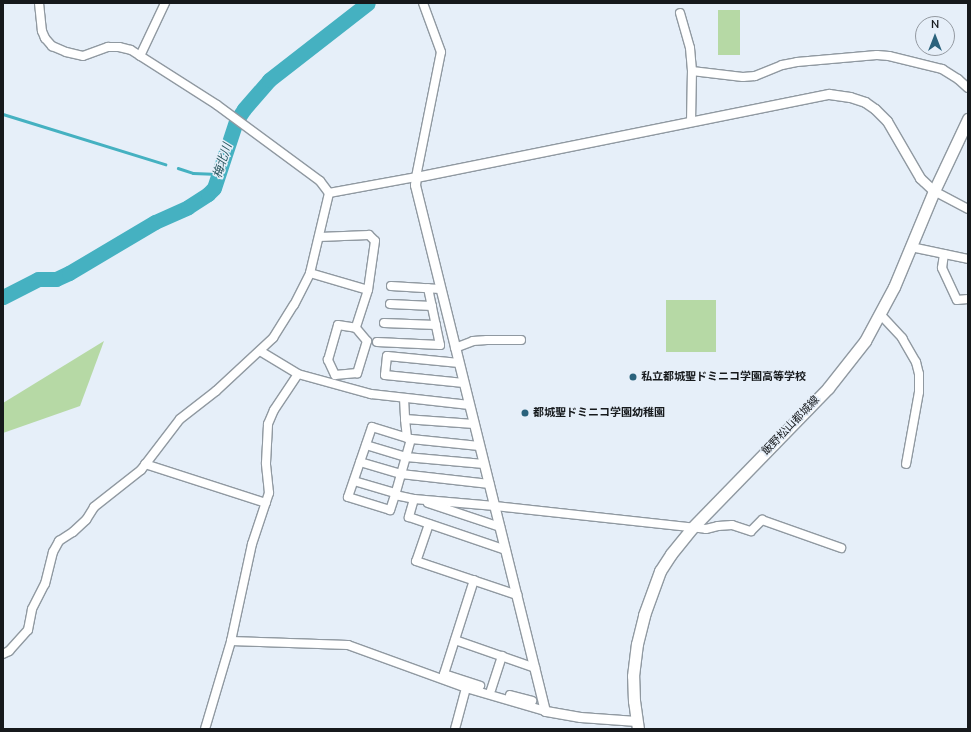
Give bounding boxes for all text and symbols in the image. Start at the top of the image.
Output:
north arrow [915,16,955,56]
text: N [931,17,939,32]
water label: 梅北川 [211,142,235,180]
place label: 私立都城聖ドミニコ学園高等学校 [641,370,806,384]
marker: 私立都城聖ドミニコ学園高等学校 [628,372,638,382]
street label: 飯野松山都城線 [760,394,822,458]
place label: 都城聖ドミニコ学園幼稚園 [533,406,665,420]
marker: 都城聖ドミニコ学園幼稚園 [520,408,530,418]

